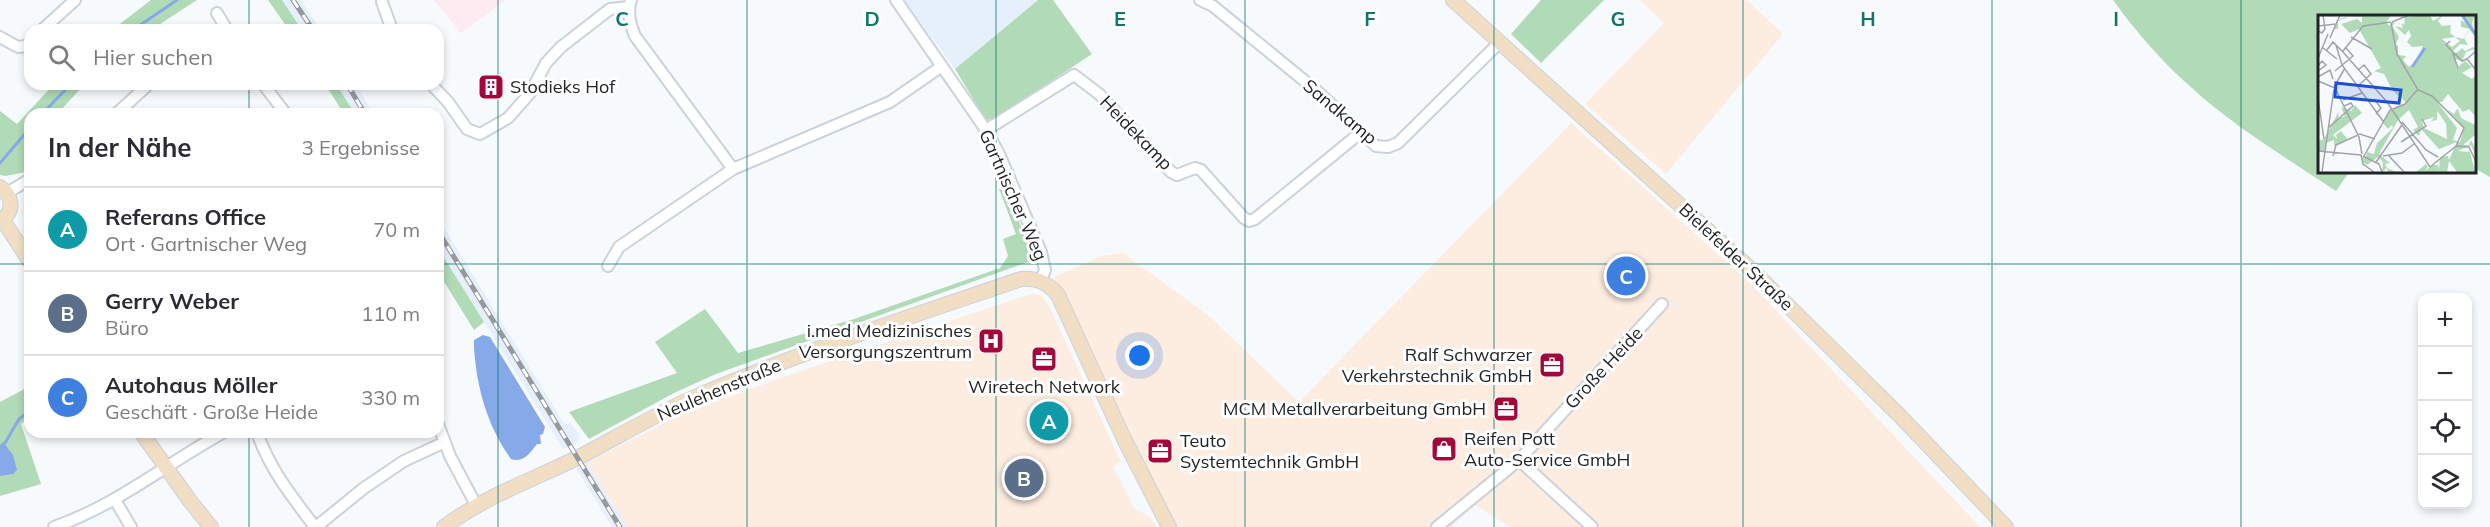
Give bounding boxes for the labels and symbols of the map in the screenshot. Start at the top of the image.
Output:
text: C [615,6,629,31]
text: D [864,6,880,31]
text: E [1114,6,1126,31]
text: F [1364,6,1376,31]
text: G [1611,6,1625,31]
text: H [1860,6,1876,31]
text: I [2113,6,2119,31]
inset map [2318,15,2475,172]
building icon: Stodieks Hof [476,72,506,102]
street label: Sandkamp [1298,74,1382,149]
place label: Stodieks Hof [510,75,616,98]
street label: Heidekamp [1095,90,1178,175]
street label: Gartnischer Weg [974,126,1053,264]
street label: Bielefelder Straße [1674,198,1798,316]
pin: C [1606,254,1646,298]
place label: i.med Medizinisches Versorgungszentrum [799,319,972,363]
street label: Große Heide [1560,322,1648,414]
hospital icon: i.med Medizinisches Versorgungszentrum [976,326,1006,356]
your location [1125,341,1154,370]
place label: Ralf Schwarzer Verkehrstechnik GmbH [1342,343,1532,387]
office icon: Wiretech Network [1029,344,1059,374]
office icon: Ralf Schwarzer Verkehrstechnik GmbH [1537,350,1567,380]
street label: Neulehenstraße [653,353,784,426]
place label: Wiretech Network [968,375,1121,398]
office icon: MCM Metallverarbeitung GmbH [1491,394,1521,424]
place label: MCM Metallverarbeitung GmbH [1223,397,1486,420]
pin: A [1030,398,1068,444]
place label: Reifen Pott Auto-Service GmbH [1464,427,1630,471]
place label: Teuto Systemtechnik GmbH [1180,429,1359,473]
shop icon: Reifen Pott Auto-Service GmbH [1429,434,1459,464]
office icon: Teuto Systemtechnik GmbH [1145,436,1175,466]
pin: B [1004,456,1044,500]

